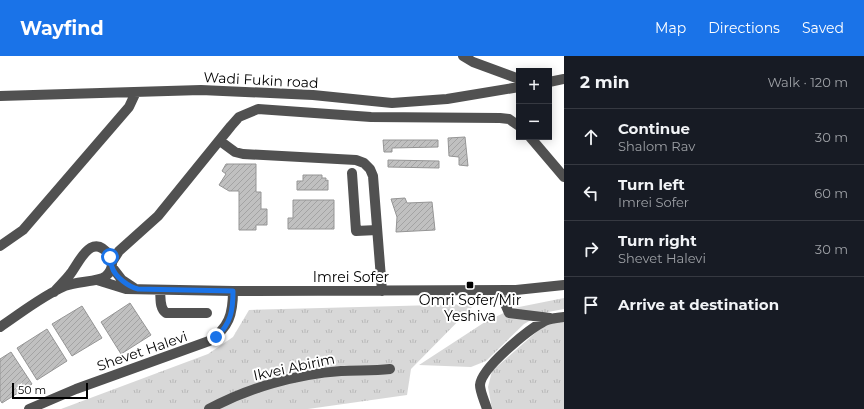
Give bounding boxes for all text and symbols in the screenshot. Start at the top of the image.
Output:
text: Wayfind [20,17,104,40]
text: Map [655,19,686,37]
text: Directions [708,19,780,37]
text: Saved [802,19,844,37]
street label: Wadi Fukin road [203,68,319,92]
map controls [516,68,552,140]
button: + [516,68,552,104]
text: 2 min [580,72,630,92]
text: Walk · 120 m [767,74,848,90]
button: − [516,104,552,140]
text: Continue [618,119,690,138]
icon: ahead [580,126,602,148]
text: 30 m [815,129,848,145]
text: Shalom Rav [618,138,695,154]
text: Turn left [618,175,685,194]
icon: left [580,182,602,204]
text: 60 m [814,185,848,201]
text: Imrei Sofer [618,194,689,210]
text: Turn right [618,231,697,250]
icon: right [580,238,602,260]
text: 30 m [815,241,848,257]
route start [101,248,119,266]
text: Shevet Halevi [618,250,706,266]
street label: Imrei Sofer [313,268,390,286]
marker: Omri Sofer/Mir Yeshiva [465,280,475,290]
place label: Omri Sofer/Mir Yeshiva [419,291,522,325]
icon: arrive [580,294,602,316]
text: Arrive at destination [618,295,779,314]
street label: Shevet Halevi [94,327,190,375]
route end [207,328,225,346]
street label: Ikvei Abirim [252,350,336,384]
scale bar [12,381,88,400]
text: 50 m [18,383,46,397]

